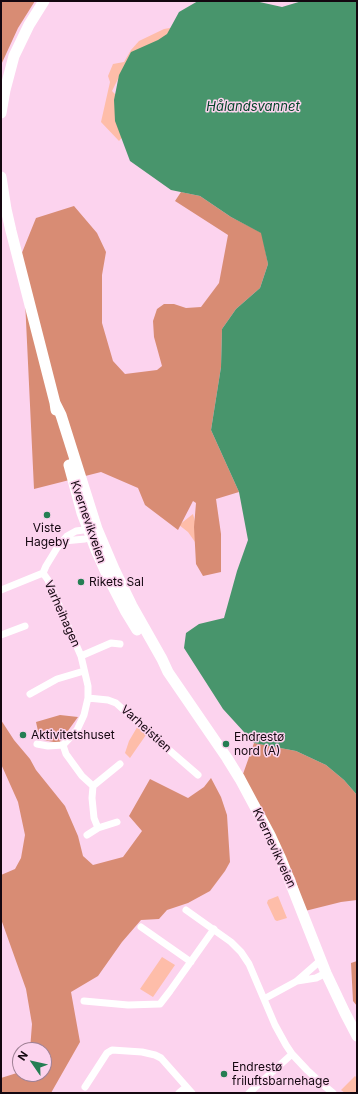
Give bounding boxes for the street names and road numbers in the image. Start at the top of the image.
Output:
street label: Kvernevikveien [67,479,109,565]
street label: Varheihagen [41,578,83,650]
street label: Varheistien [118,702,174,756]
street label: Kvernevikveien [249,806,299,890]

